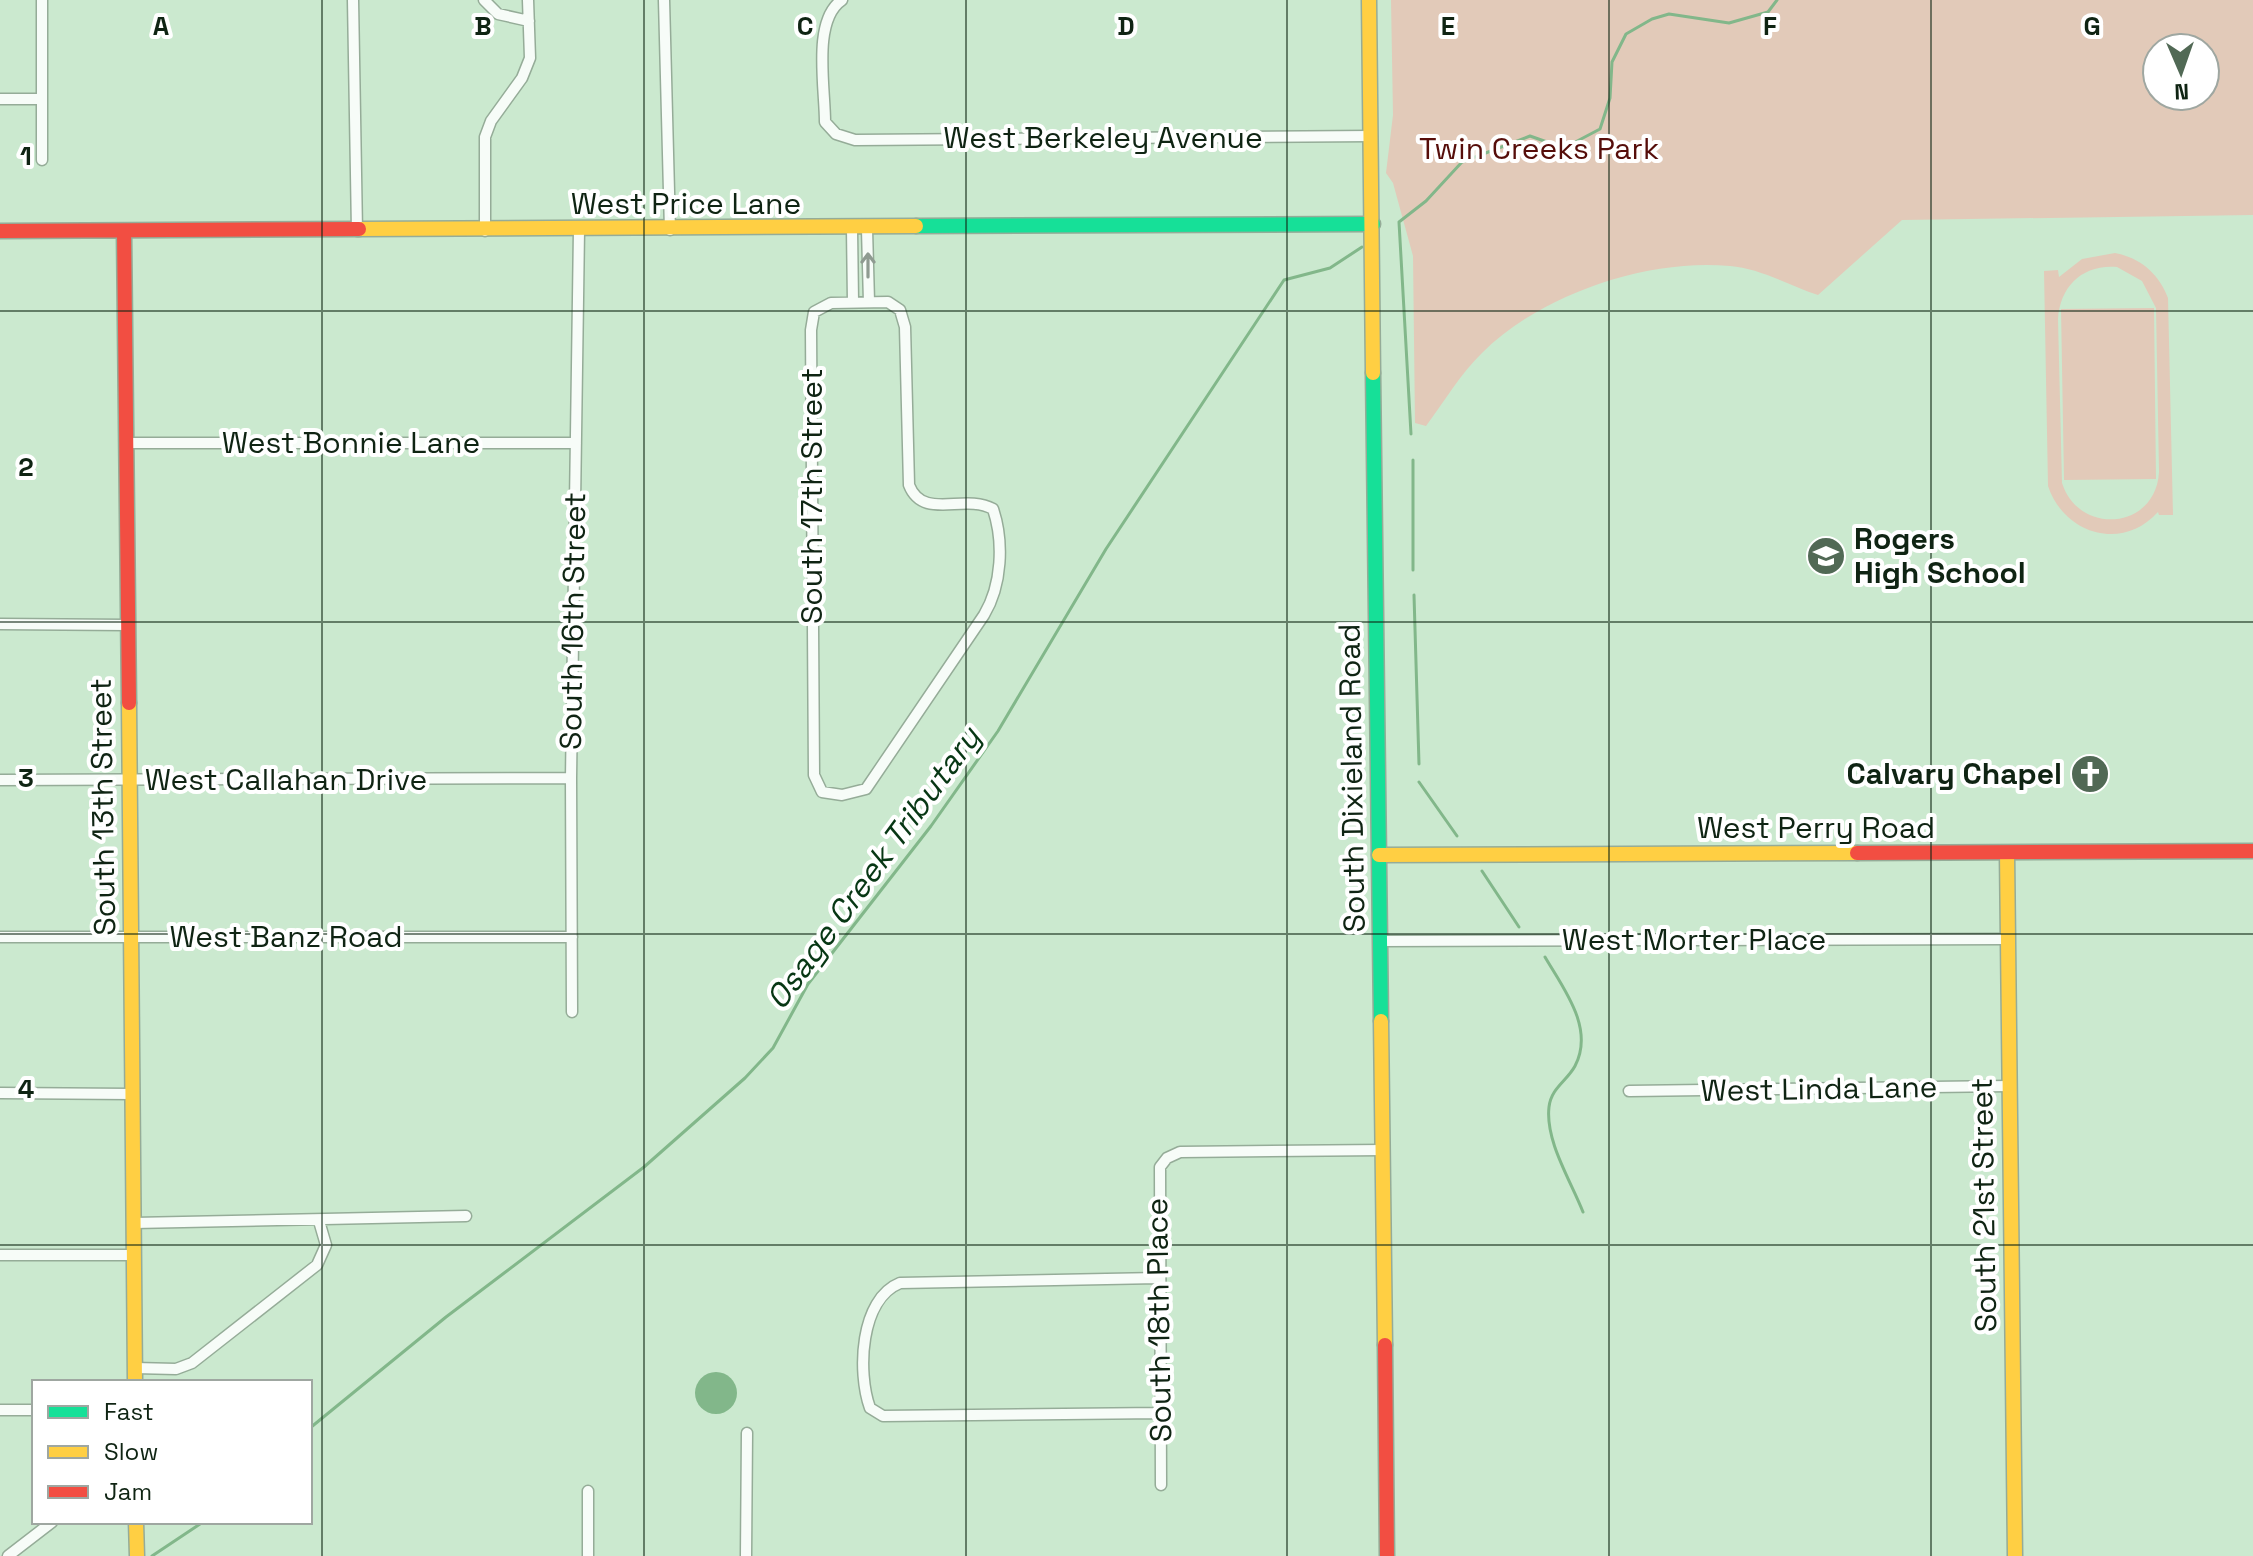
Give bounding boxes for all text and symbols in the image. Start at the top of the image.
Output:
text: A [153,9,170,43]
text: B [474,9,492,43]
text: C [797,9,813,43]
text: D [1117,9,1135,43]
text: E [1441,9,1455,43]
text: F [1763,9,1777,43]
text: G [2083,9,2101,43]
north arrow [2141,32,2221,112]
text: N [2174,78,2190,106]
street label: West Berkeley Avenue [943,118,1263,157]
park label: Twin Creeks Park [1419,129,1659,168]
text: 1 [20,139,32,173]
street label: West Price Lane [571,184,801,223]
one-way arrow [860,252,876,279]
street label: South 17th Street [792,368,831,624]
street label: West Bonnie Lane [222,423,480,462]
text: 2 [18,450,34,484]
street label: South 16th Street [551,492,594,750]
place label: Rogers High School [1854,519,2026,592]
school or university icon: Rogers High School [1805,535,1847,577]
street label: South Dixieland Road [1329,623,1374,933]
street label: South 13th Street [81,678,124,936]
water label: Osage Creek Tributary [757,718,990,1017]
church icon: Calvary Chapel [2069,753,2111,795]
place label: Calvary Chapel [1846,754,2062,793]
street label: West Callahan Drive [145,760,427,799]
text: 3 [18,761,34,795]
street label: West Perry Road [1697,808,1935,847]
street label: West Banz Road [169,917,403,956]
street label: West Morter Place [1562,920,1826,959]
street label: West Linda Lane [1700,1067,1938,1110]
text: 4 [18,1072,34,1106]
street label: South 21st Street [1962,1077,2005,1333]
street label: South 18th Place [1137,1198,1180,1442]
legend [32,1380,312,1524]
text: Fast [104,1396,154,1427]
text: Slow [104,1436,158,1467]
text: Jam [104,1476,152,1507]

